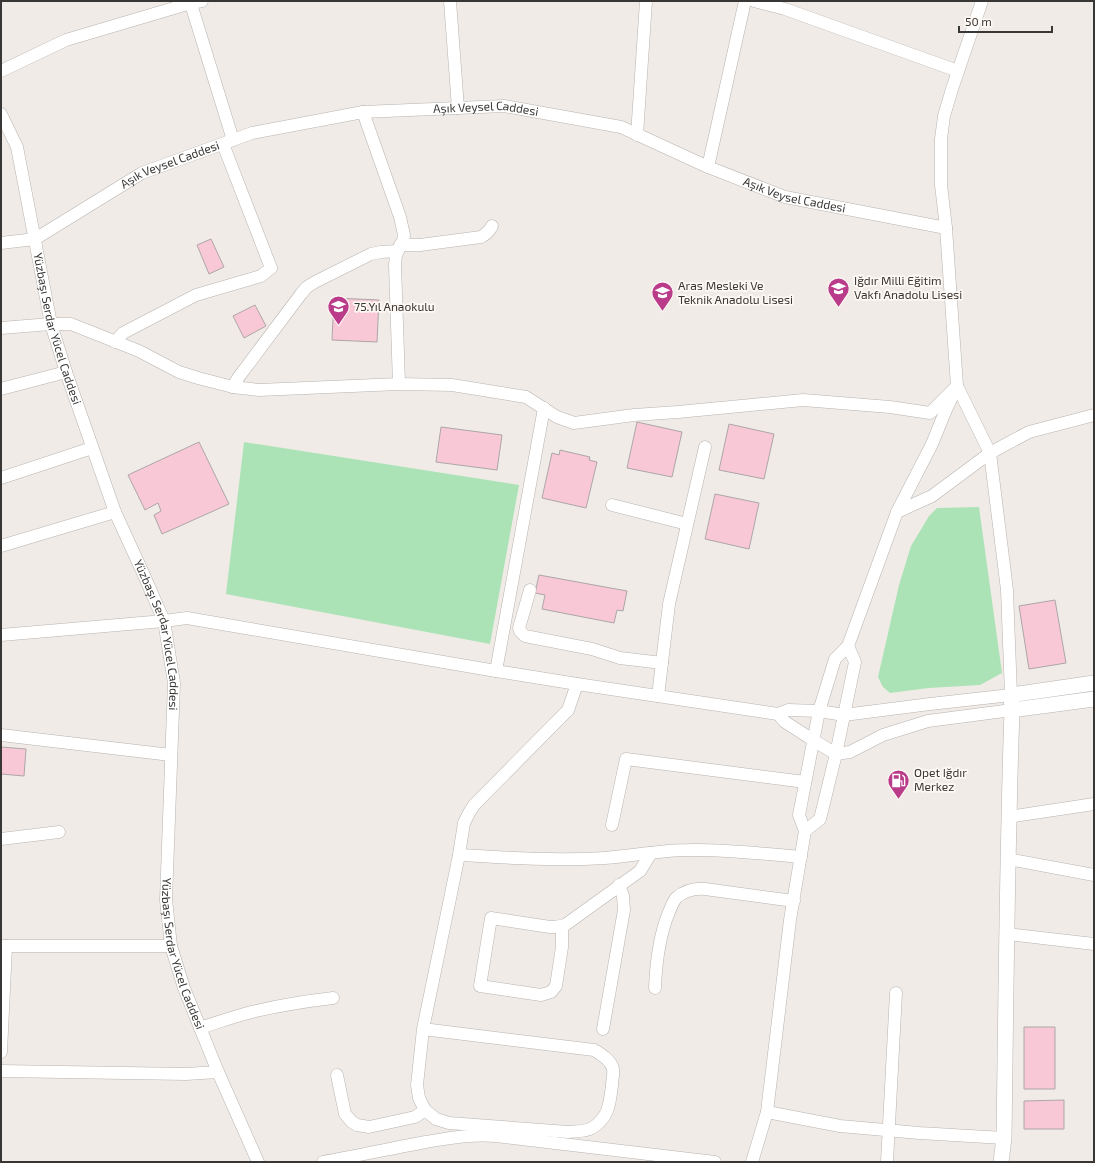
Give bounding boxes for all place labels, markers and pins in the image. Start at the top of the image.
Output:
place label: Iğdır Milli Eğitim Vakfı Anadolu Lisesi [854,273,962,301]
school or university icon: Iğdır Milli Eğitim Vakfı Anadolu Lisesi [825,275,851,308]
place label: Aras Mesleki Ve Teknik Anadolu Lisesi [678,278,793,306]
school or university icon: Aras Mesleki Ve Teknik Anadolu Lisesi [650,280,676,313]
school or university icon: 75.Yıl Anaokulu [325,294,351,327]
place label: 75.Yıl Anaokulu [354,299,435,313]
place label: Opet Iğdır Merkez [914,765,967,793]
fuel station icon: Opet Iğdır Merkez [886,767,912,800]

